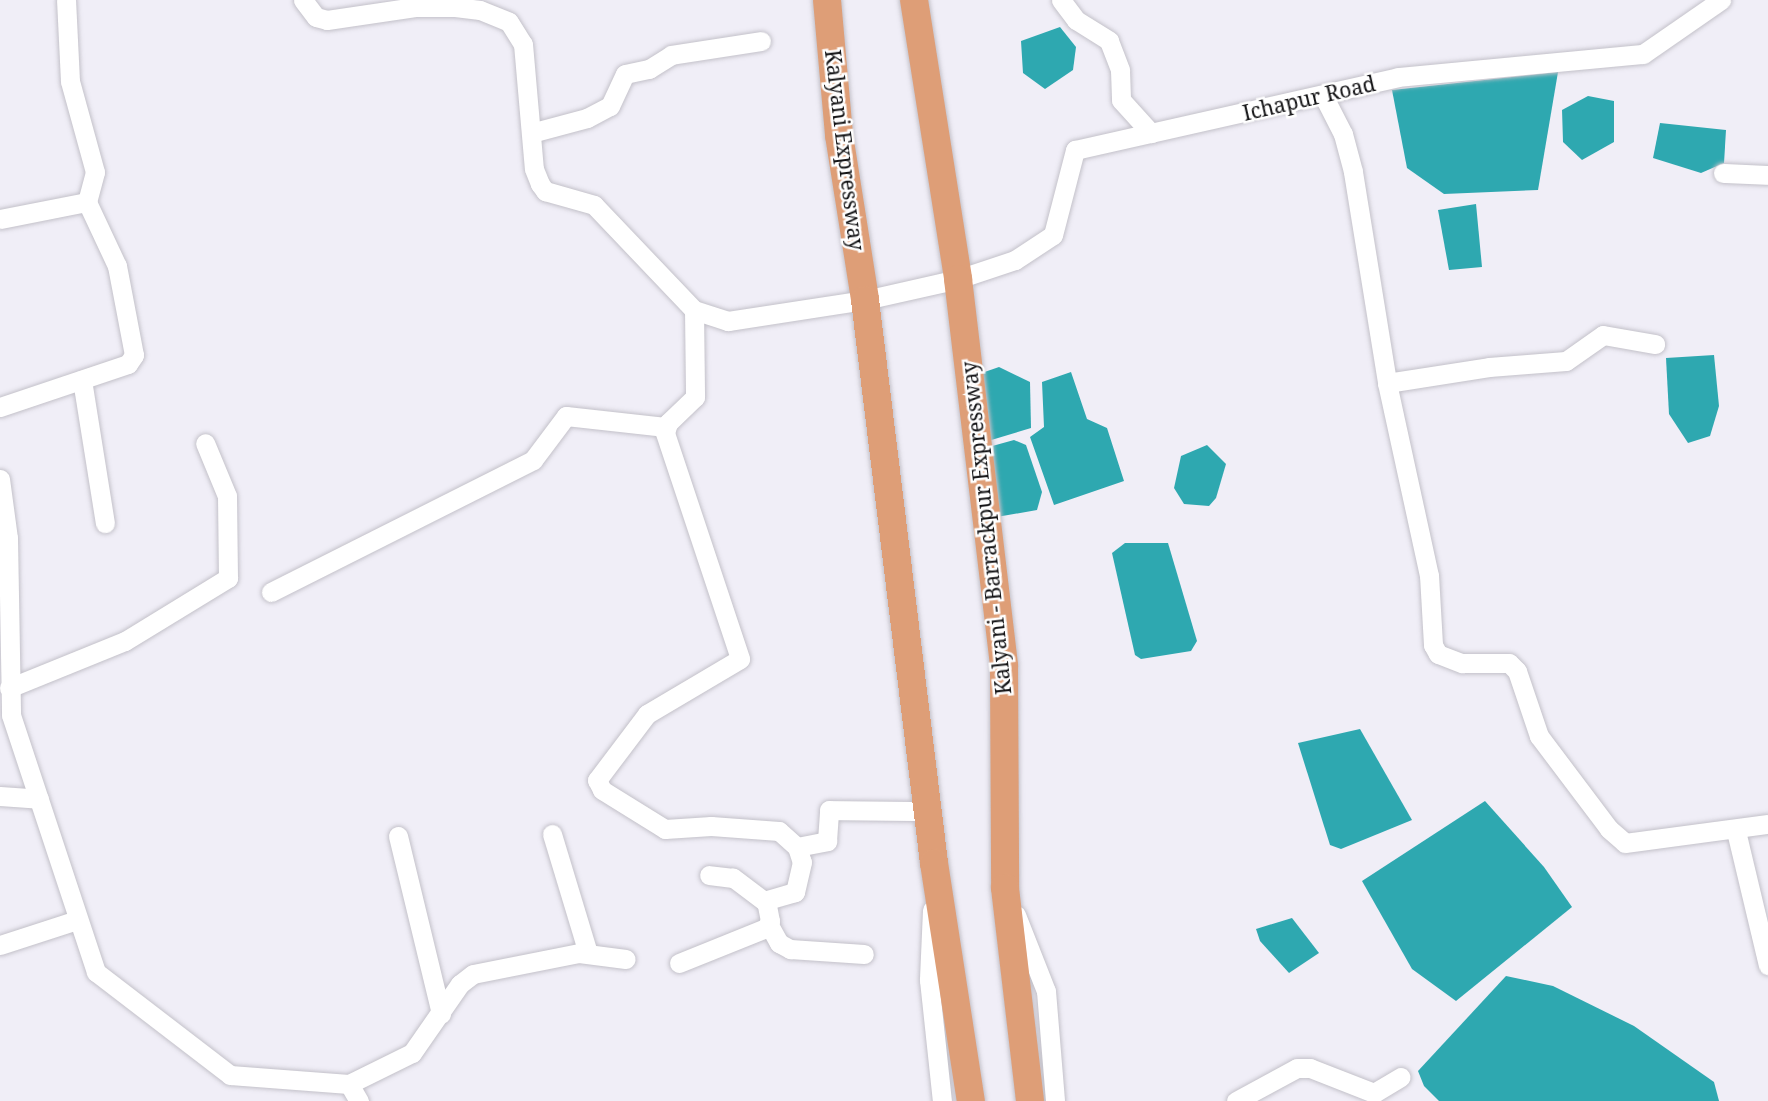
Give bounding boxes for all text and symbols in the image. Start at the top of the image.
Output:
street label: Kalyani Expressway [820,48,870,252]
street label: Ichapur Road [1240,70,1378,126]
street label: Kalyani - Barrackpur Expressway [956,360,1016,696]

